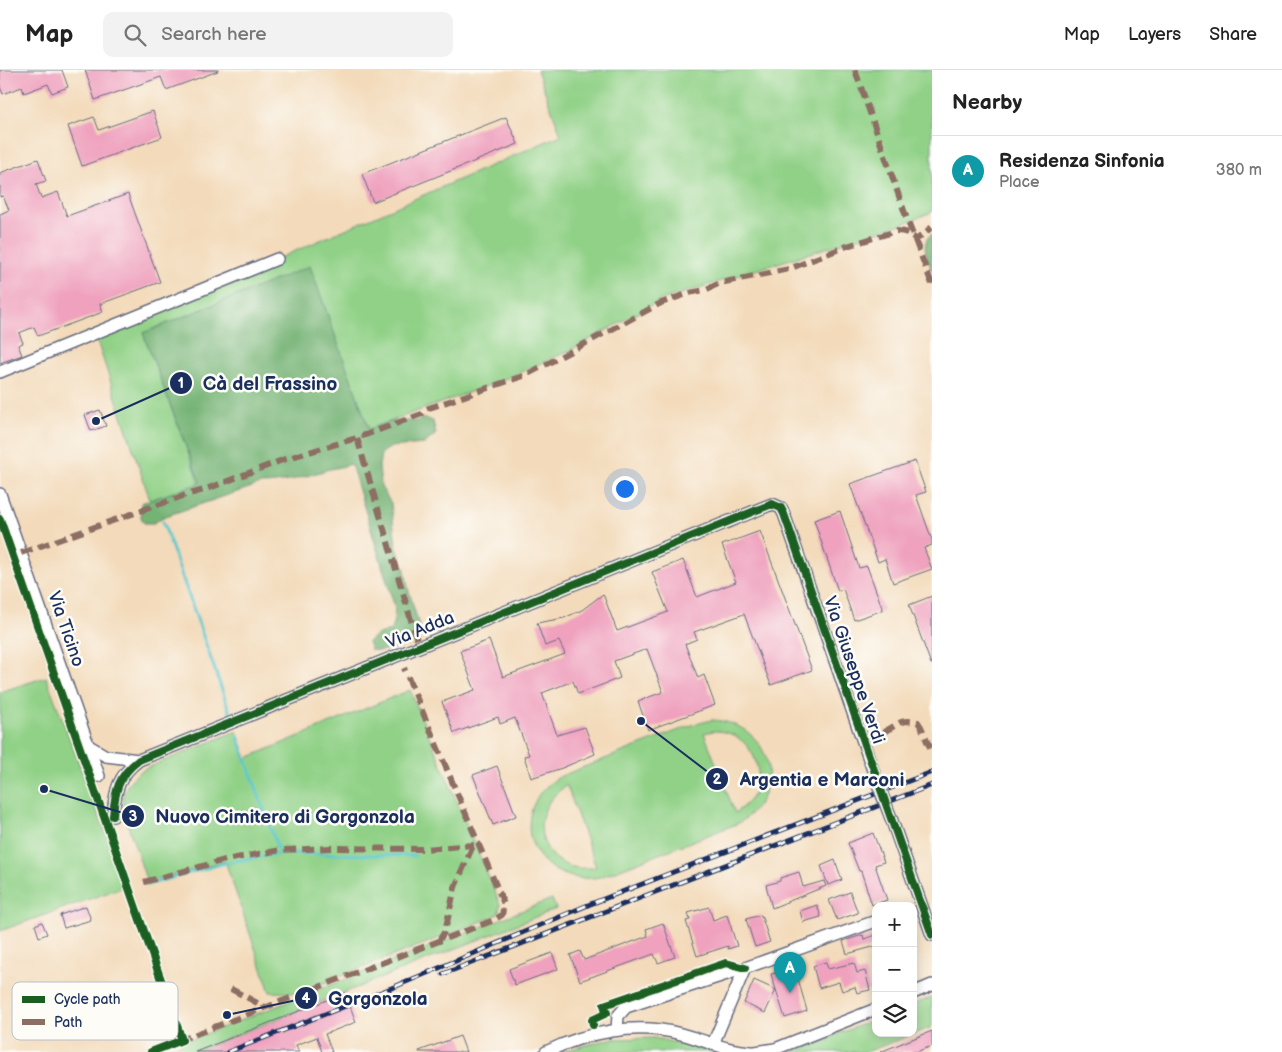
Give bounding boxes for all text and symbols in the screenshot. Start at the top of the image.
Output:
search box [103,12,453,57]
text: Map [25,20,73,49]
icon: search [121,21,149,49]
text: Search here [161,23,267,46]
text: Map [1064,24,1100,45]
text: Layers [1128,24,1181,45]
text: Share [1209,24,1257,45]
text: Nearby [952,90,1022,115]
text: Residenza Sinfonia [999,150,1165,173]
text: A [963,161,973,180]
text: 380 m [1216,161,1262,180]
text: Place [999,173,1040,192]
callout: Cà del Frassino [168,366,348,400]
text: Cà del Frassino [203,373,337,396]
text: 1 [178,374,184,393]
your location [612,476,638,502]
street label: Via Ticino [43,589,89,669]
street label: Via Giuseppe Verdi [819,593,889,747]
street label: Via Adda [383,607,457,653]
callout: Argentia e Marconi [704,762,914,796]
text: Argentia e Marconi [739,769,904,792]
text: 2 [713,770,722,789]
callout: Nuovo Cimitero di Gorgonzola [120,799,425,833]
text: Nuovo Cimitero di Gorgonzola [155,806,415,829]
text: 3 [129,807,138,826]
map controls [872,902,917,1037]
button: + [872,902,917,947]
button: − [872,947,917,992]
pin: A [774,952,806,993]
callout: Gorgonzola [293,981,438,1015]
legend [12,982,178,1040]
text: Gorgonzola [328,988,428,1011]
text: 4 [302,989,311,1008]
text: Cycle path [54,991,121,1008]
button: layers [872,992,917,1037]
text: Path [54,1014,82,1031]

